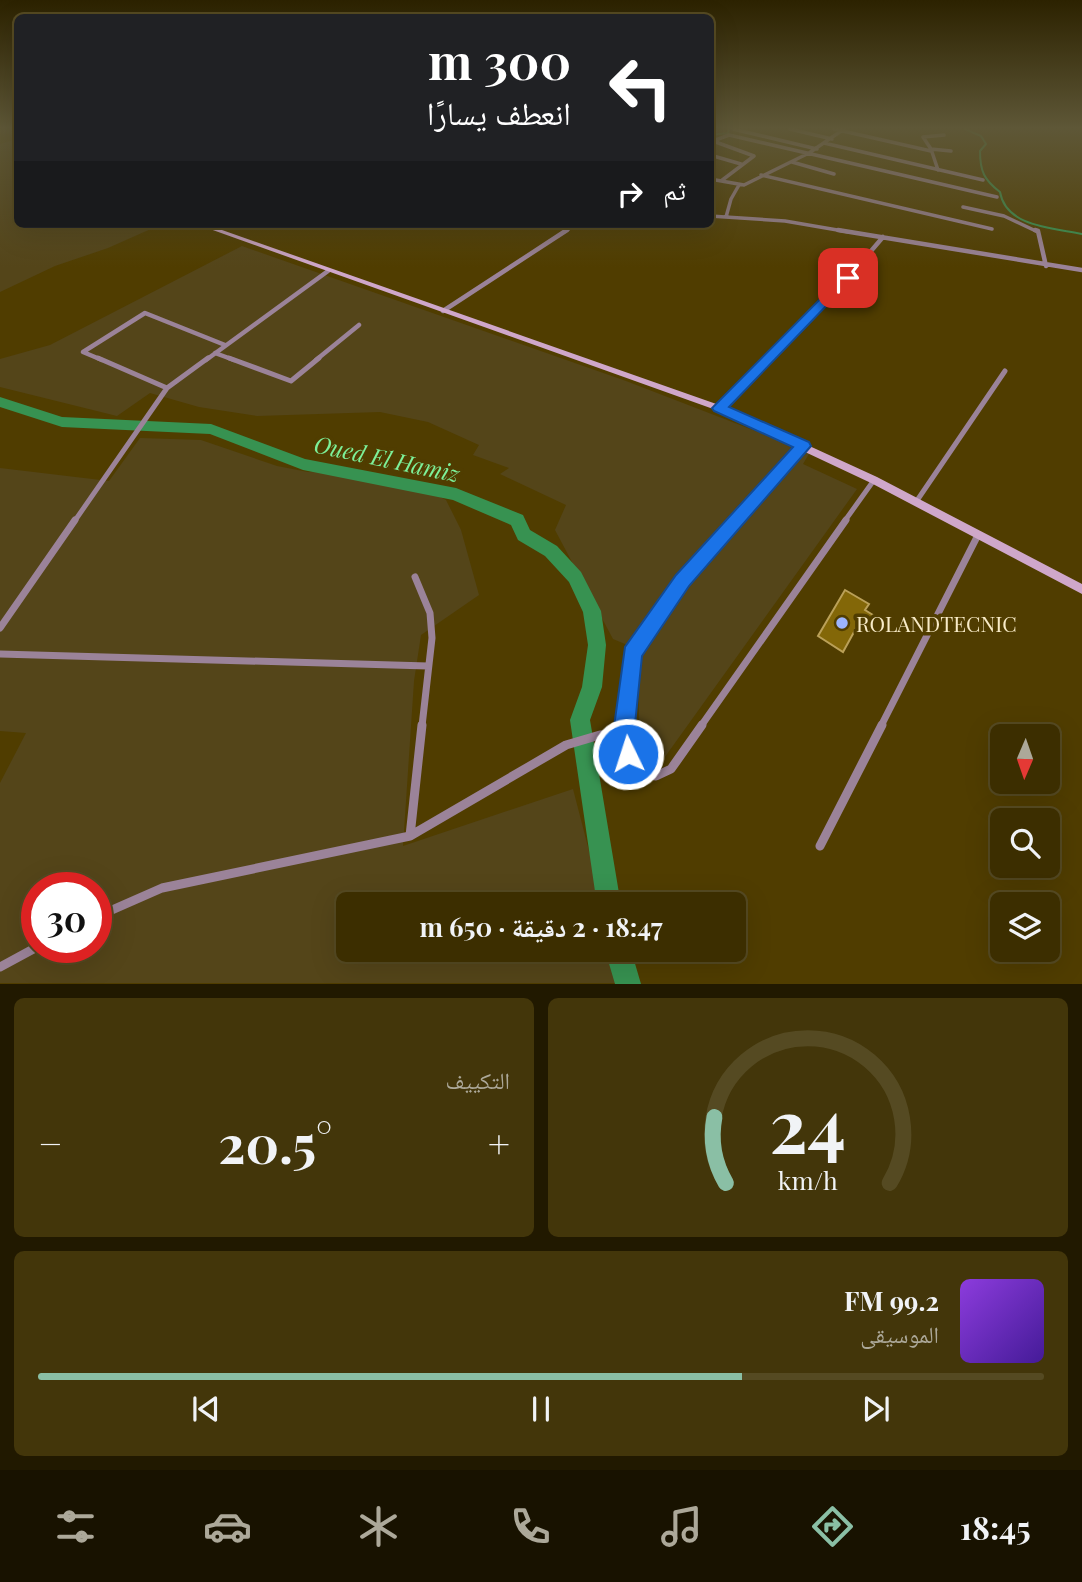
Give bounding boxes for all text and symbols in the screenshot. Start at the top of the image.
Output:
text: 300 m [428,27,571,92]
icon: left [595,42,686,133]
text: انعطف يسارًا [427,90,571,133]
text: ثم [663,172,686,207]
icon: right [611,175,649,213]
pin [818,248,878,308]
icon: arrive [829,259,867,297]
water label: Oued El Hamiz [311,427,463,489]
place label: ROLANDTECNIC [856,609,1017,637]
marker: ROLANDTECNIC [834,615,850,631]
position arrow [591,717,665,791]
north arrow [990,724,1060,794]
map controls [990,724,1060,962]
button: search [990,808,1060,878]
speed limit sign: 30 [21,872,112,963]
button: layers [990,892,1060,962]
text: 18:47 · 2 دقيقة · 650 m [419,909,663,944]
text: التكييف [445,1064,510,1095]
text: 24 [770,1075,846,1172]
text: 20.5° [218,1108,332,1177]
text: − [38,1117,63,1168]
text: + [488,1117,510,1168]
text: km/h [778,1163,838,1196]
text: 99.2 FM [844,1283,939,1318]
text: الموسيقى [860,1318,939,1349]
icon: previous [187,1390,225,1428]
icon: pause [522,1390,560,1428]
icon: next [857,1390,895,1428]
icon: filters [51,1502,100,1551]
icon: car [203,1502,252,1551]
icon: climate [354,1502,403,1551]
icon: phone [506,1502,555,1551]
icon: music [657,1502,706,1551]
icon: directions [808,1502,857,1551]
text: 18:45 [960,1505,1031,1548]

